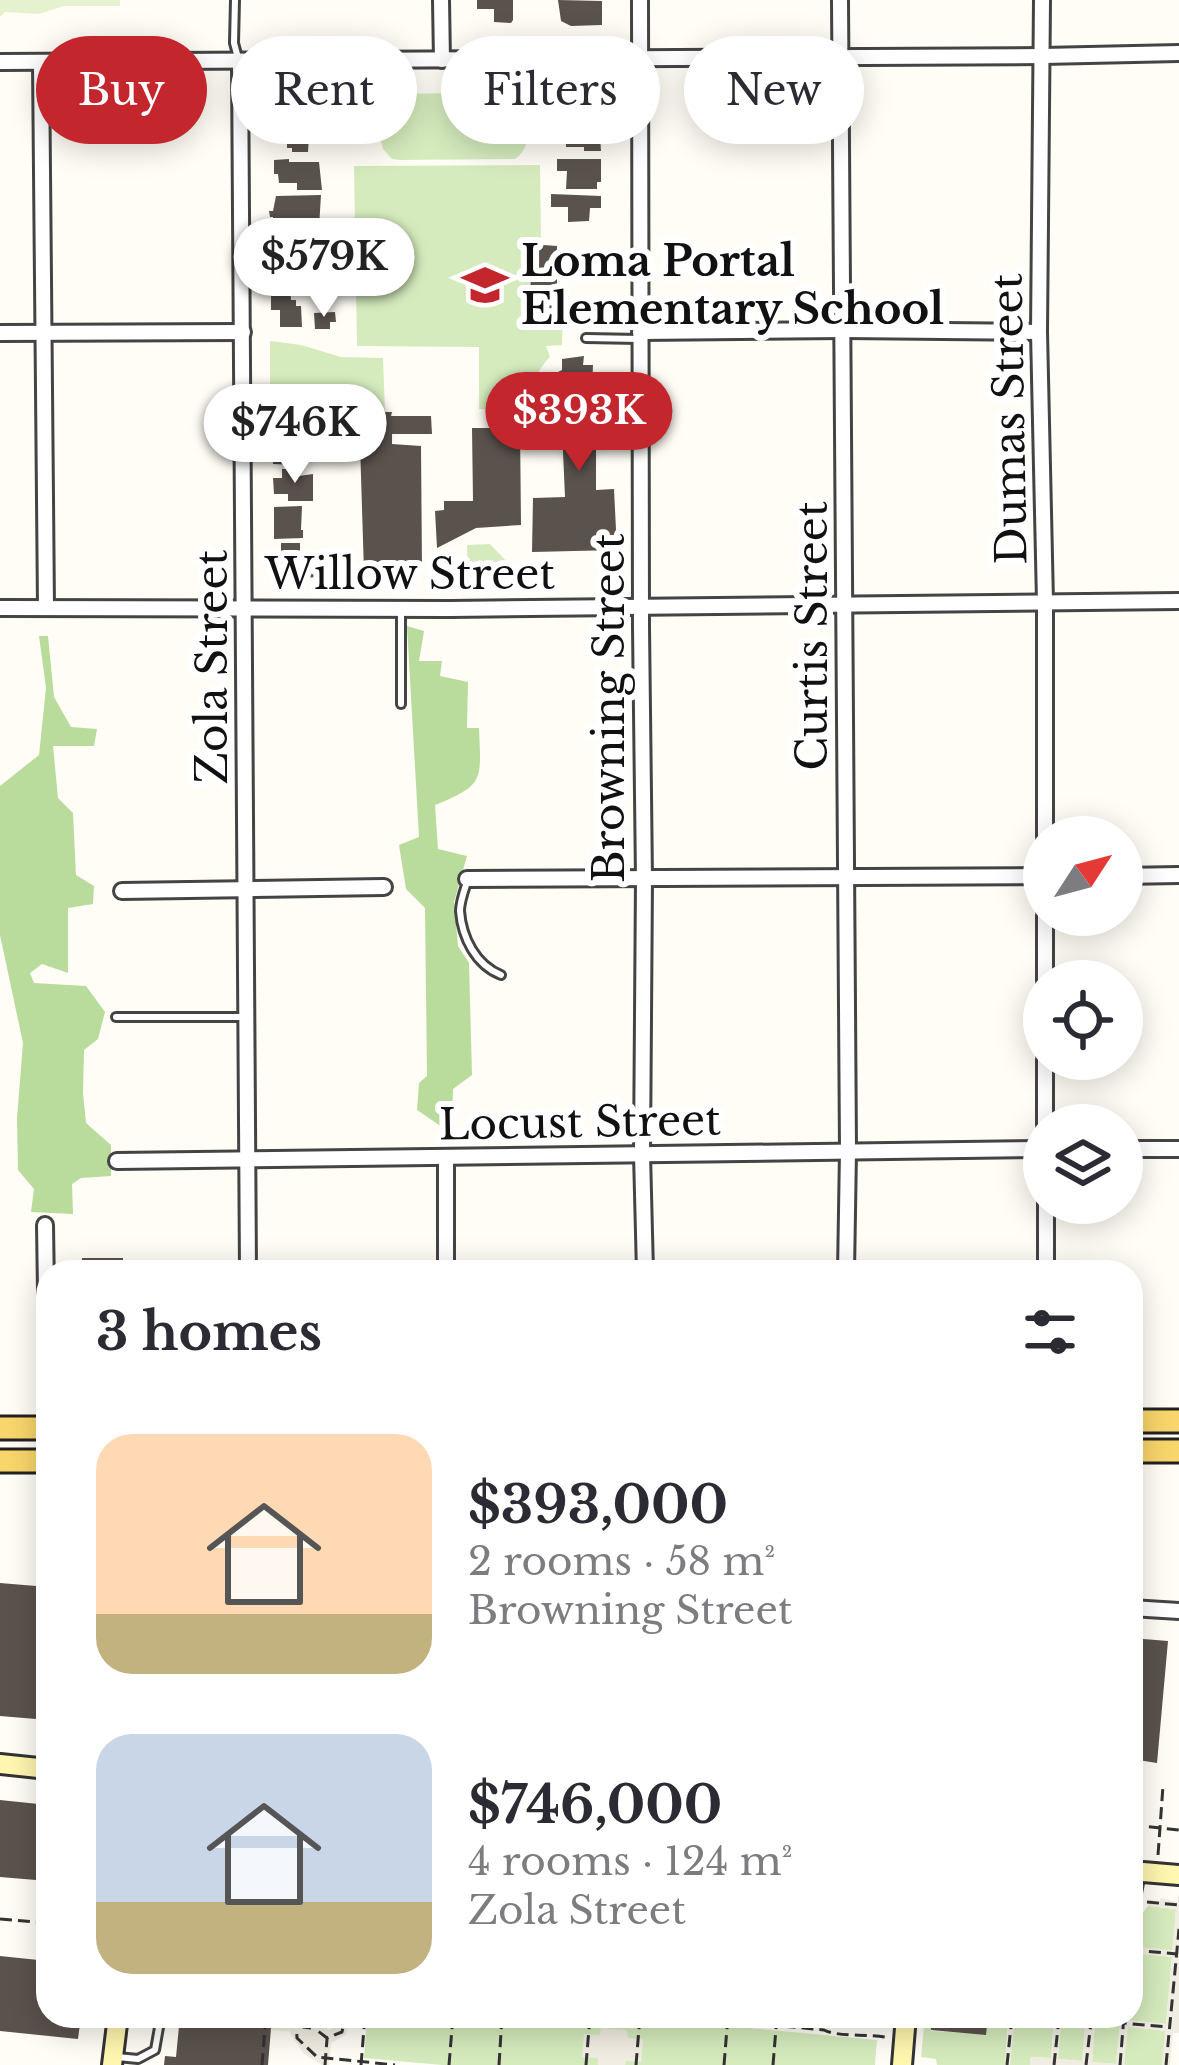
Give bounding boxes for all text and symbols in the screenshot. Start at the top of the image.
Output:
chip: Buy [36,36,207,144]
chip: Rent [231,36,417,144]
chip: Filters [441,36,660,144]
chip: New [684,36,864,144]
pin: $579K [240,218,408,320]
text: $579K [261,232,387,281]
place label: Loma Portal Elementary School [521,235,944,335]
school or university icon: Loma Portal Elementary School [460,260,510,310]
street label: Dumas Street [980,273,1038,565]
pin: $393K [495,372,663,474]
pin: $746K [211,384,379,486]
text: $393K [512,386,646,435]
text: $746K [231,398,359,447]
street label: Curtis Street [786,501,838,771]
street label: Browning Street [583,533,635,883]
street label: Willow Street [264,548,555,600]
street label: Zola Street [186,550,238,784]
north arrow [1023,816,1143,936]
map controls [1023,816,1143,1224]
button: locate [1023,960,1143,1080]
street label: Locust Street [439,1094,722,1150]
button: layers [1023,1104,1143,1224]
icon: filters [1017,1299,1083,1365]
text: 3 homes [96,1301,322,1364]
text: $393,000 [468,1474,728,1537]
icon: home [192,1482,336,1626]
text: 2 rooms · 58 m² [468,1537,775,1586]
text: Browning Street [468,1586,793,1635]
text: $746,000 [468,1774,722,1837]
icon: home [192,1782,336,1926]
text: 4 rooms · 124 m² [468,1837,793,1886]
text: Zola Street [468,1886,686,1935]

